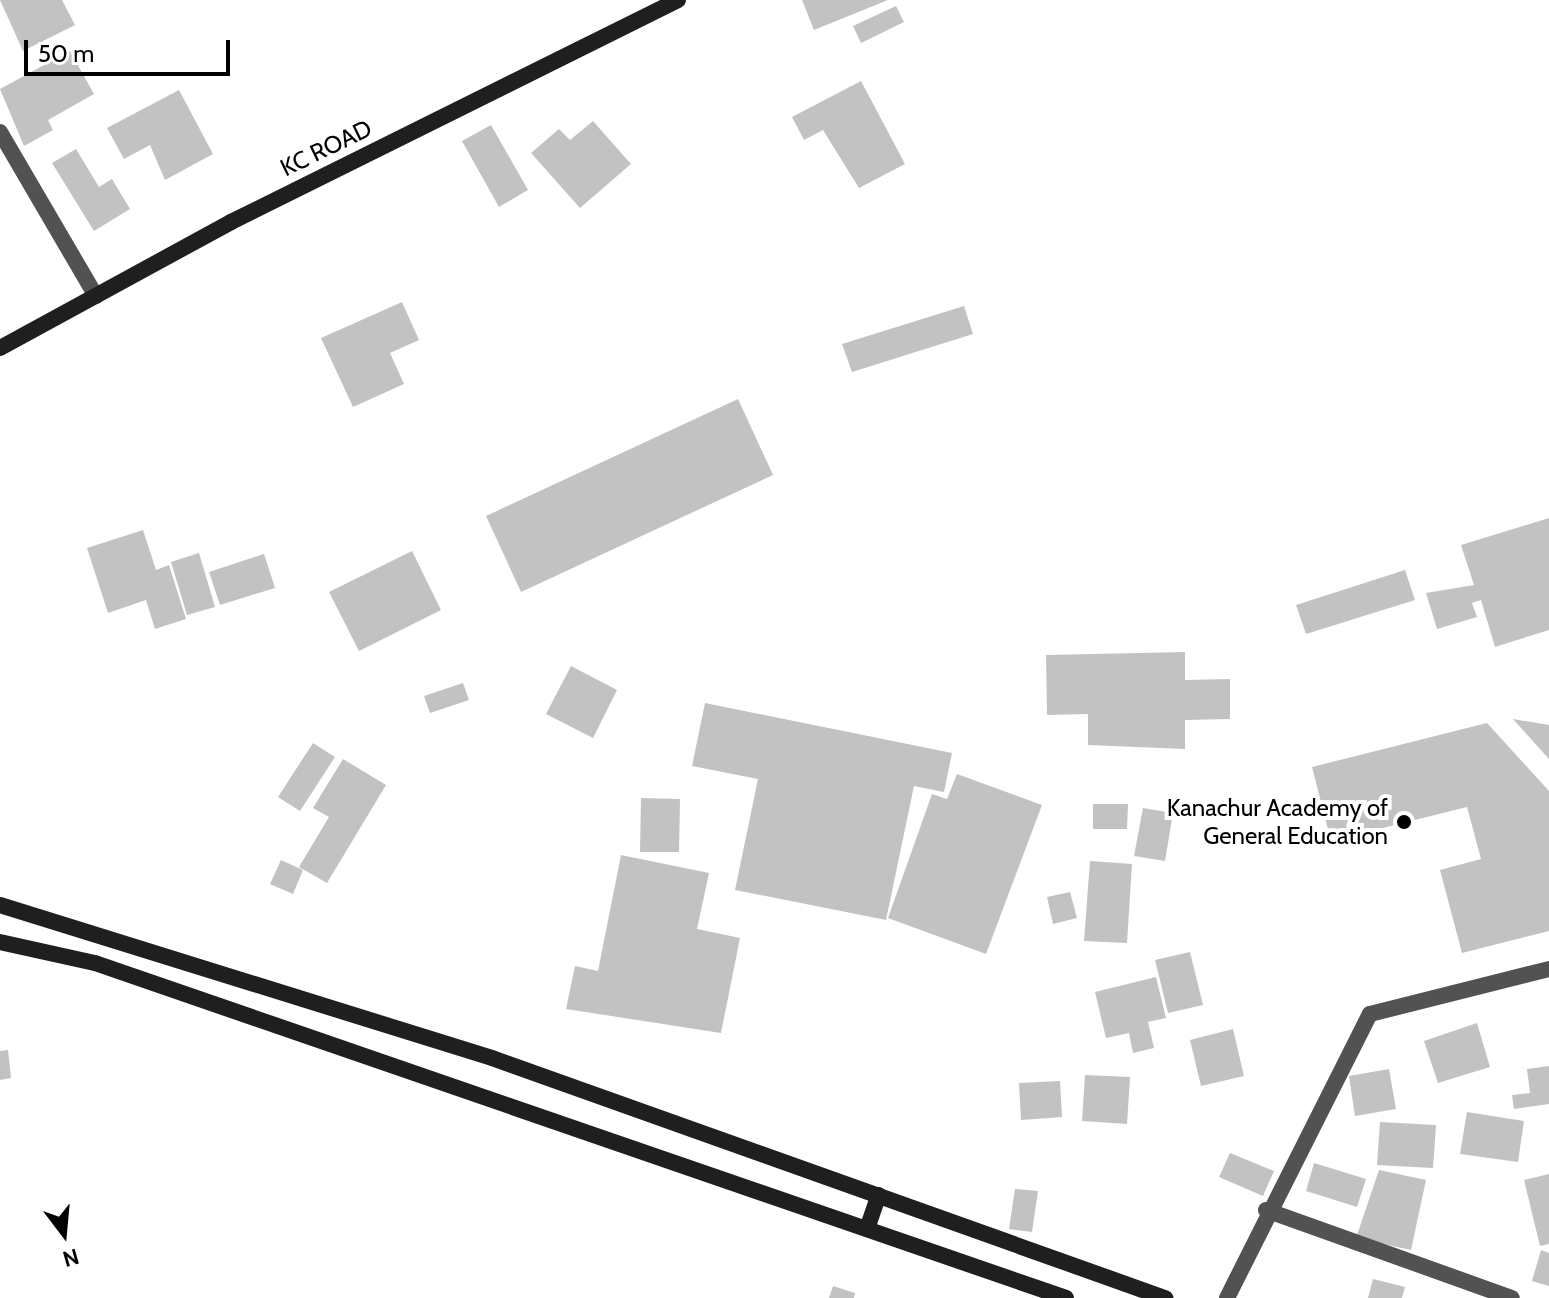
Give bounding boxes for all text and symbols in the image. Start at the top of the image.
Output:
scale bar [28,24,234,74]
text: 50 m [38,39,94,68]
street label: KC ROAD [276,114,376,182]
place label: Kanachur Academy of General Education [1167,794,1388,850]
marker: Kanachur Academy of General Education [1395,813,1413,831]
north arrow [24,1194,104,1274]
text: N [60,1242,82,1273]

